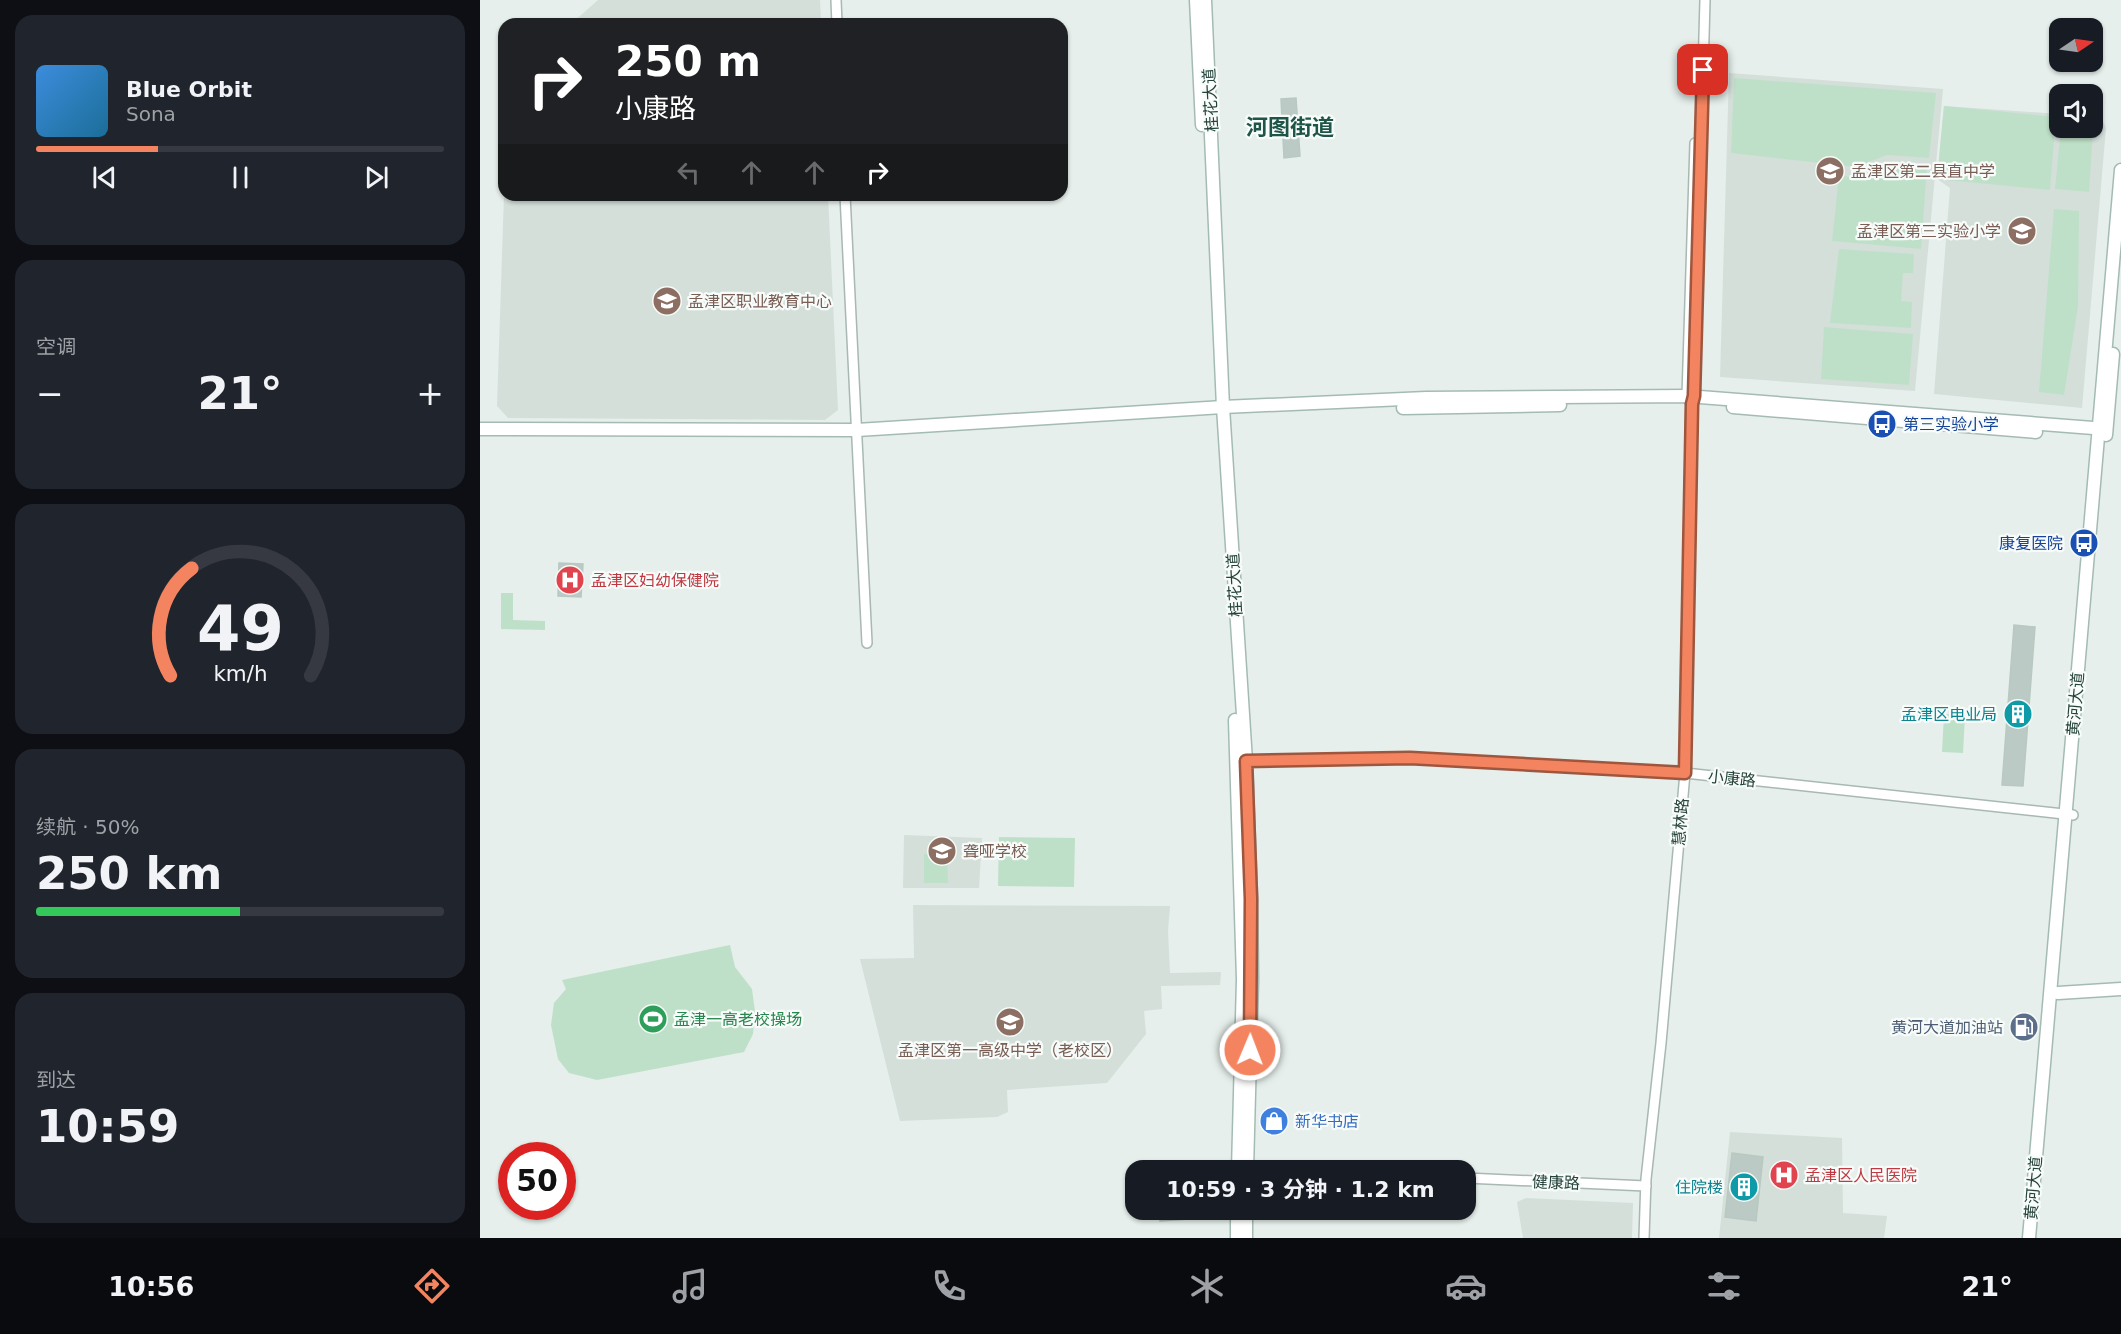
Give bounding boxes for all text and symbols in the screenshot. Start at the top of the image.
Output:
north arrow [2049,18,2103,72]
map controls [2049,18,2103,138]
text: 250 m [615,37,761,86]
icon: right [516,42,594,120]
pin [1677,44,1728,95]
icon: arrive [1686,53,1719,86]
street label: 桂花大道 [1199,68,1222,132]
text: Blue Orbit [126,77,252,102]
button: sound [2049,84,2103,138]
text: 小康路 [615,93,696,124]
text: Sona [126,102,176,126]
district label: 河图街道 [1246,115,1334,140]
school or university icon: 孟津区第二县直中学 [1814,155,1846,187]
icon: left [672,156,705,189]
icon: ahead [735,156,768,189]
icon: ahead [798,156,831,189]
icon: right [861,156,894,189]
icon: previous [88,161,121,194]
icon: pause [224,161,257,194]
icon: next [360,161,393,194]
place label: 孟津区第二县直中学 [1851,162,1995,181]
school or university icon: 孟津区第三实验小学 [2006,215,2038,247]
place label: 孟津区第三实验小学 [1857,222,2001,241]
school or university icon: 孟津区职业教育中心 [651,285,683,317]
place label: 孟津区职业教育中心 [688,292,832,311]
text: 空调 [36,335,76,359]
text: 21° [197,367,283,420]
text: − [36,374,64,413]
text: + [416,374,444,413]
bus stop icon: 第三实验小学 [1866,408,1898,440]
place label: 第三实验小学 [1903,415,1999,434]
bus stop icon: 康复医院 [2068,527,2100,559]
place label: 康复医院 [1999,534,2063,553]
street label: 桂花大道 [1223,553,1246,617]
hospital icon: 孟津区妇幼保健院 [554,564,586,596]
place label: 孟津区妇幼保健院 [591,571,719,590]
text: 49 [197,592,283,665]
text: km/h [213,661,267,686]
street label: 黄河大道 [2063,671,2088,737]
building icon: 孟津区电业局 [2002,698,2034,730]
place label: 孟津区电业局 [1901,705,1997,724]
street label: 小康路 [1707,767,1757,790]
street label: 慧林路 [1669,797,1692,847]
text: 续航 · 50% [36,815,140,839]
school or university icon: 聋哑学校 [926,835,958,867]
place label: 聋哑学校 [963,842,1027,861]
text: 250 km [36,847,222,900]
sports icon: 孟津一高老校操场 [637,1003,669,1035]
school or university icon: 孟津区第一高级中学（老校区） [994,1006,1026,1038]
place label: 孟津一高老校操场 [674,1010,802,1029]
fuel station icon: 黄河大道加油站 [2008,1011,2040,1043]
position arrow [1218,1018,1282,1082]
place label: 黄河大道加油站 [1891,1018,2003,1037]
place label: 孟津区第一高级中学（老校区） [898,1041,1122,1060]
text: 到达 [36,1068,76,1092]
text: 10:59 [36,1100,179,1153]
shop icon: 新华书店 [1258,1105,1290,1137]
place label: 新华书店 [1295,1112,1359,1131]
speed limit sign: 50 [498,1142,576,1220]
street label: 黄河大道 [2021,1155,2046,1221]
hospital icon: 孟津区人民医院 [1768,1159,1800,1191]
place label: 孟津区人民医院 [1805,1166,1917,1185]
building icon: 住院楼 [1728,1171,1760,1203]
street label: 健康路 [1532,1172,1580,1193]
text: 10:59 · 3 分钟 · 1.2 km [1166,1177,1435,1202]
place label: 住院楼 [1675,1178,1723,1197]
icon: directions [411,1265,453,1307]
icon: music [669,1265,711,1307]
icon: phone [928,1265,970,1307]
icon: climate [1186,1265,1228,1307]
icon: car [1445,1265,1487,1307]
icon: filters [1703,1265,1745,1307]
text: 10:56 [108,1271,194,1302]
text: 21° [1962,1271,2013,1302]

